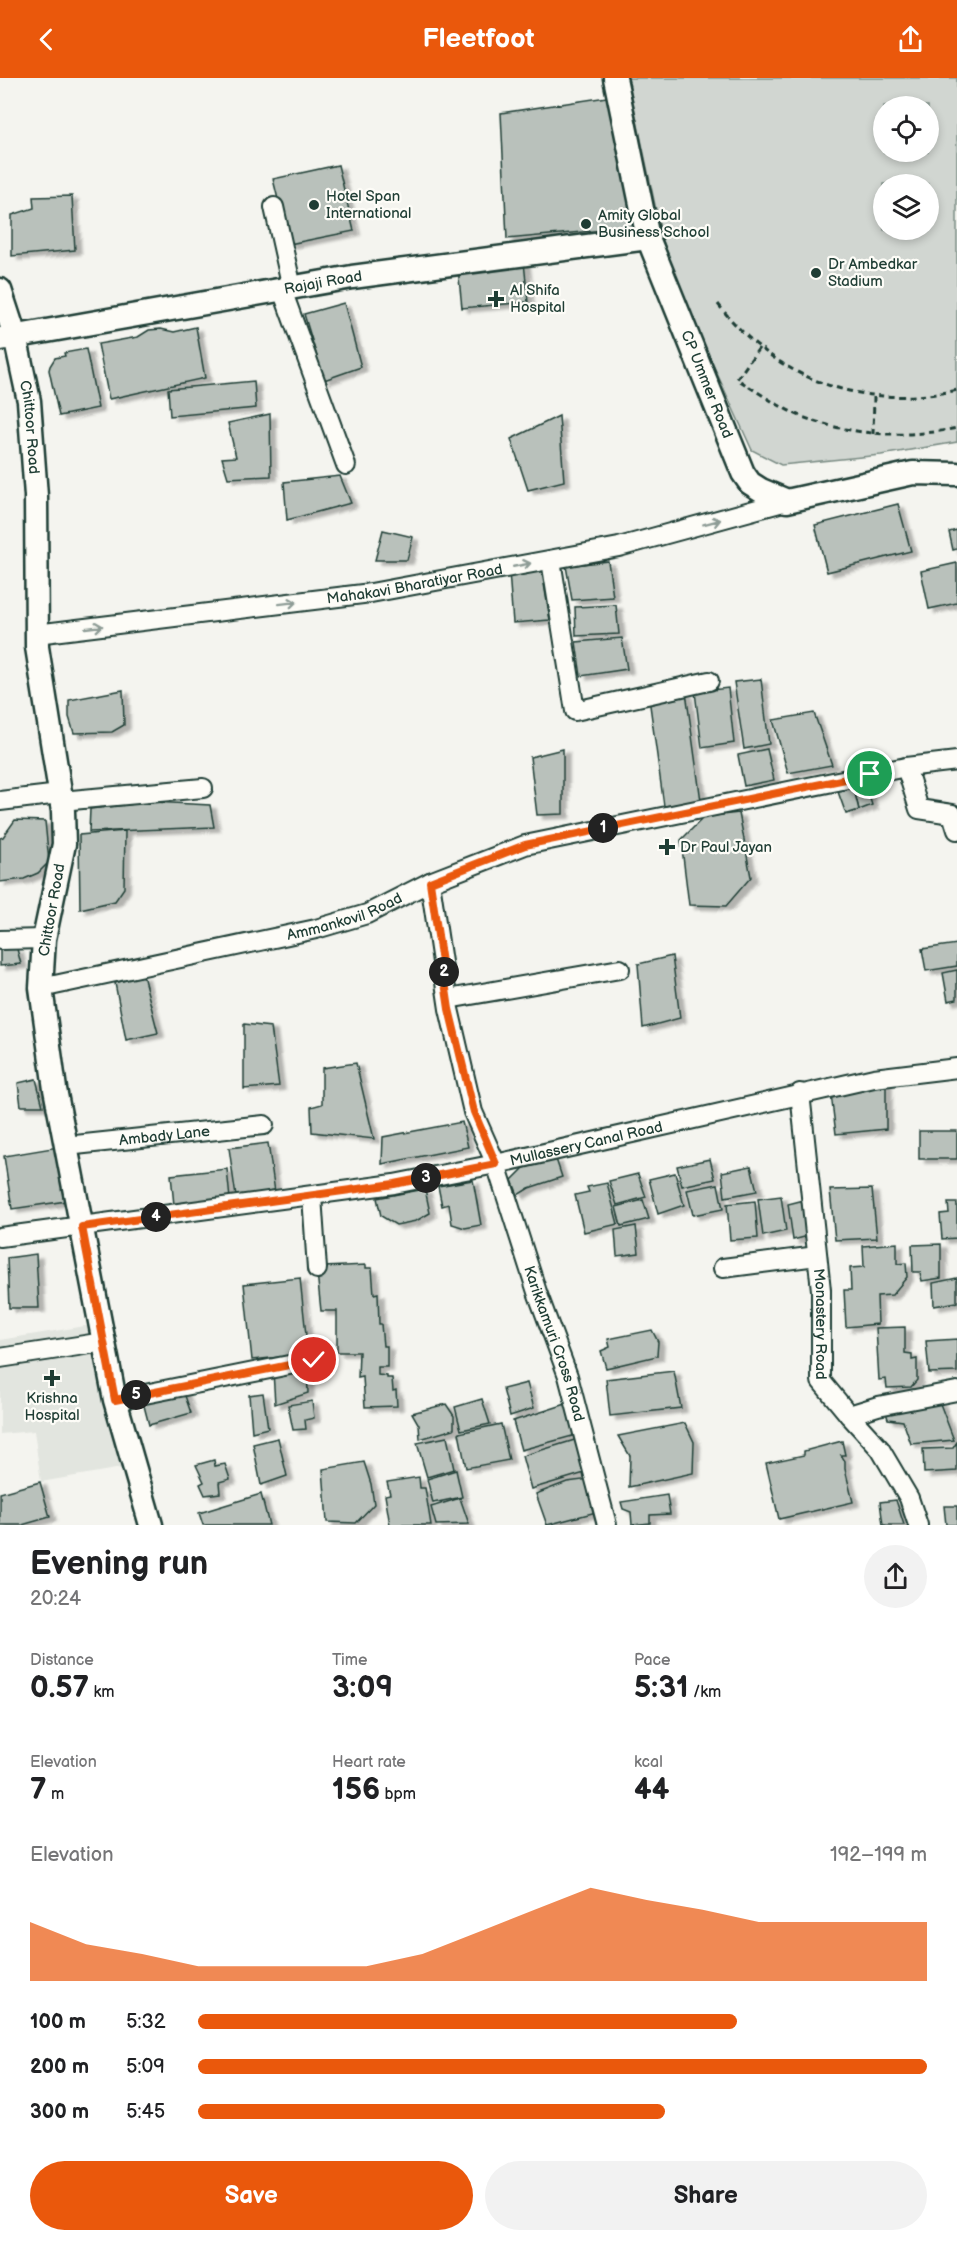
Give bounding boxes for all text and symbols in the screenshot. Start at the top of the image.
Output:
icon: back [30,23,63,56]
text: Fleetfoot [422,23,535,55]
icon: share [894,23,927,56]
map controls [873,96,939,240]
button: locate [873,96,939,162]
button: layers [873,174,939,240]
place label: Hotel Span International [326,187,411,223]
marker: Hotel Span International [307,198,321,212]
place label: Amity Global Business School [598,206,709,242]
marker: Amity Global Business School [579,217,593,231]
place label: Dr Ambedkar Stadium [828,255,918,291]
street label: Rajaji Road [283,266,363,298]
marker: Dr Ambedkar Stadium [809,266,823,280]
place label: Al Shifa Hospital [510,281,565,317]
marker: Al Shifa Hospital [487,290,505,308]
street label: CP Ummer Road [677,327,737,441]
street label: Chittoor Road [15,379,44,475]
one-way arrow [702,516,721,527]
street label: Mahakavi Bharatiyar Road [326,559,504,608]
one-way arrow [511,559,531,570]
one-way arrow [278,598,297,609]
one-way arrow [84,621,104,632]
pin [844,748,895,799]
icon: arrive [853,757,886,790]
pin: 1 [588,813,618,843]
text: 1 [600,818,606,837]
marker: Dr Paul Jayan [658,838,676,856]
place label: Dr Paul Jayan [680,838,772,857]
street label: Chittoor Road [34,862,70,958]
street label: Ammankovil Road [285,888,405,945]
pin: 2 [429,957,459,987]
text: 2 [439,962,449,981]
street label: Mullassery Canal Road [508,1117,664,1170]
street label: Ambady Lane [118,1121,211,1150]
pin: 3 [411,1163,441,1193]
text: 3 [421,1168,431,1187]
pin: 4 [141,1202,171,1232]
text: 4 [151,1207,161,1226]
street label: Karikkamuri Cross Road [520,1263,589,1424]
street label: Monastery Road [809,1267,831,1380]
pin [288,1334,339,1385]
icon: check [297,1343,330,1376]
marker: Krishna Hospital [43,1369,61,1387]
pin: 5 [121,1380,151,1410]
text: 5 [131,1385,141,1404]
place label: Krishna Hospital [24,1389,80,1425]
text: Evening run [30,1544,208,1584]
button: share [864,1545,927,1608]
text: 20:24 [30,1587,81,1611]
text: Distance [30,1651,94,1670]
text: Time [332,1651,367,1670]
text: Pace [634,1651,670,1670]
text: 0.57 [30,1670,89,1706]
text: 3:09 [332,1670,393,1706]
text: 5:31 [634,1670,689,1706]
text: km [89,1683,115,1702]
text: /km [689,1683,721,1702]
text: Elevation [30,1753,97,1772]
text: Heart rate [332,1753,406,1772]
text: kcal [634,1753,663,1772]
text: 7 [30,1772,47,1808]
text: 156 [332,1772,380,1808]
text: 44 [634,1772,669,1808]
text: m [47,1785,64,1804]
text: bpm [380,1785,416,1804]
text: Elevation [30,1843,113,1867]
text: 192–199 m [830,1843,927,1867]
text: 100 m [30,2010,86,2034]
text: 5:32 [126,2010,166,2034]
text: 200 m [30,2055,89,2079]
text: 5:09 [126,2055,165,2079]
text: 300 m [30,2100,89,2124]
text: 5:45 [126,2100,165,2124]
button: Save [30,2161,473,2230]
button: Share [485,2161,927,2230]

